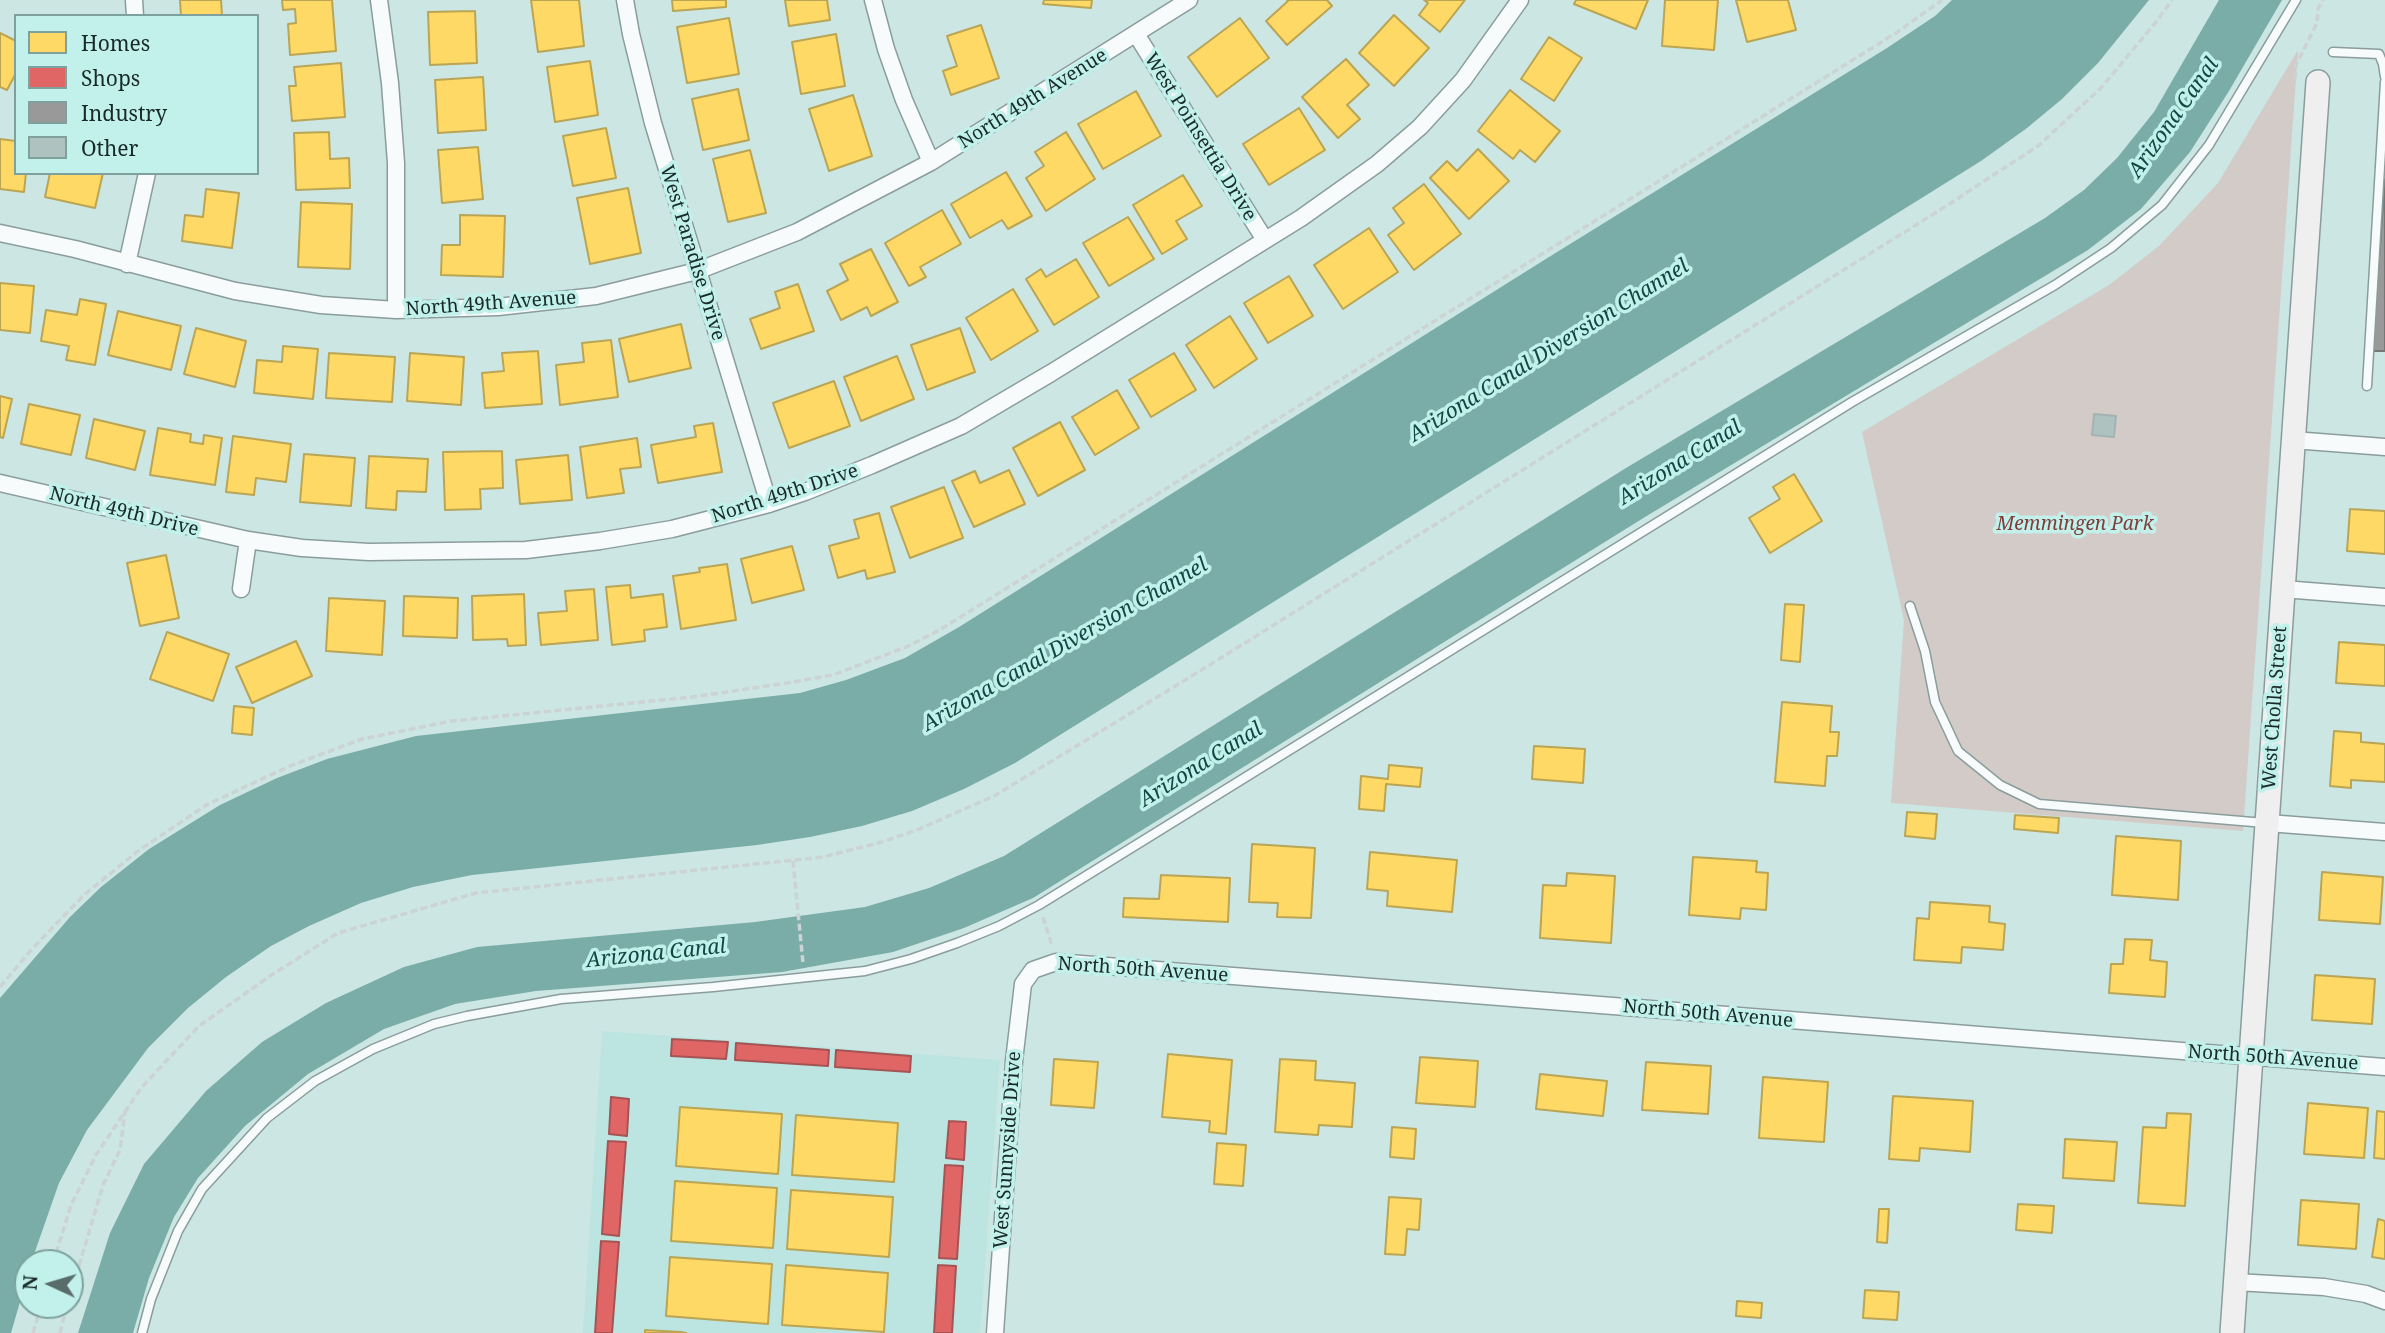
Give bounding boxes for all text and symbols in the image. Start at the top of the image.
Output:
legend [14,14,259,175]
text: Homes [81,29,150,57]
street label: North 49th Avenue [954,44,1112,154]
street label: West Poinsettia Drive [1139,49,1261,225]
water label: Arizona Canal [2123,53,2225,183]
text: Shops [81,64,140,92]
text: Industry [81,99,167,127]
text: Other [81,134,138,162]
street label: West Paradise Drive [654,163,730,343]
water label: Arizona Canal Diversion Channel [1405,254,1693,448]
street label: North 49th Avenue [405,287,577,321]
water label: Arizona Canal [1614,415,1746,511]
street label: North 49th Drive [709,460,861,528]
street label: North 49th Drive [47,482,201,542]
park label: Memmingen Park [1996,514,2154,536]
water label: Arizona Canal Diversion Channel [918,553,1212,737]
street label: West Cholla Street [2258,625,2292,791]
water label: Arizona Canal [1135,717,1267,813]
water label: Arizona Canal [585,934,727,974]
street label: North 50th Avenue [1057,953,1229,987]
street label: North 50th Avenue [1622,995,1794,1033]
street label: North 50th Avenue [2187,1041,2359,1075]
street label: West Sunnyside Drive [990,1051,1026,1249]
north arrow [14,1249,84,1319]
text: N [17,1274,44,1291]

